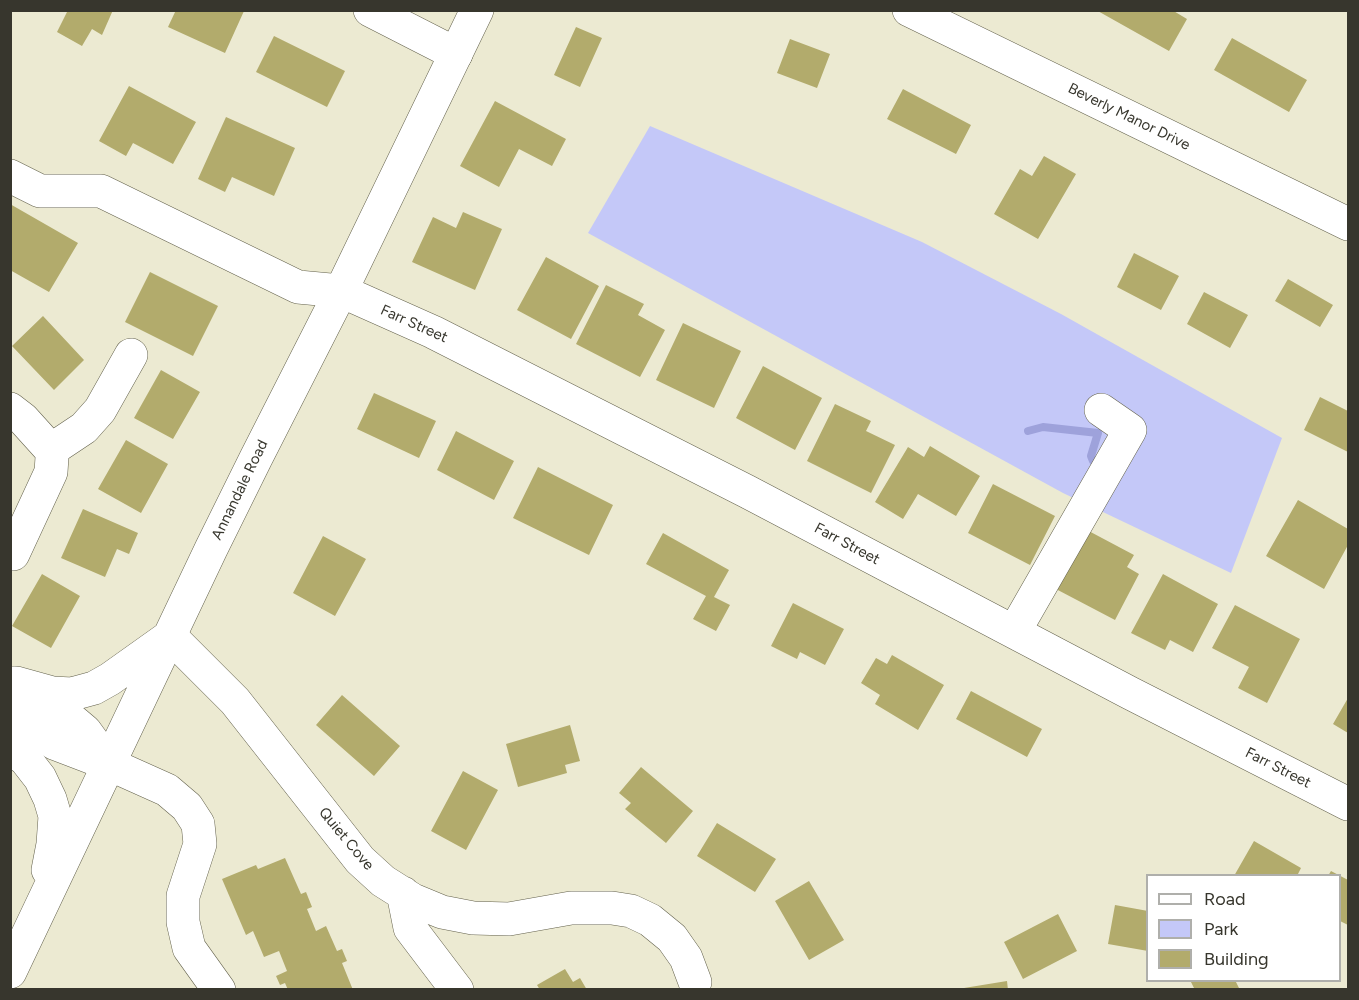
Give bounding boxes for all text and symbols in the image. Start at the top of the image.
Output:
street label: Beverly Manor Drive [1065,80,1193,154]
street label: Farr Street [378,301,450,347]
street label: Annandale Road [208,437,272,543]
street label: Farr Street [811,519,883,569]
street label: Farr Street [1242,744,1314,792]
street label: Quiet Cove [315,804,377,874]
legend [1146,874,1341,982]
text: Road [1204,888,1245,910]
text: Park [1204,918,1238,940]
text: Building [1204,948,1269,970]

